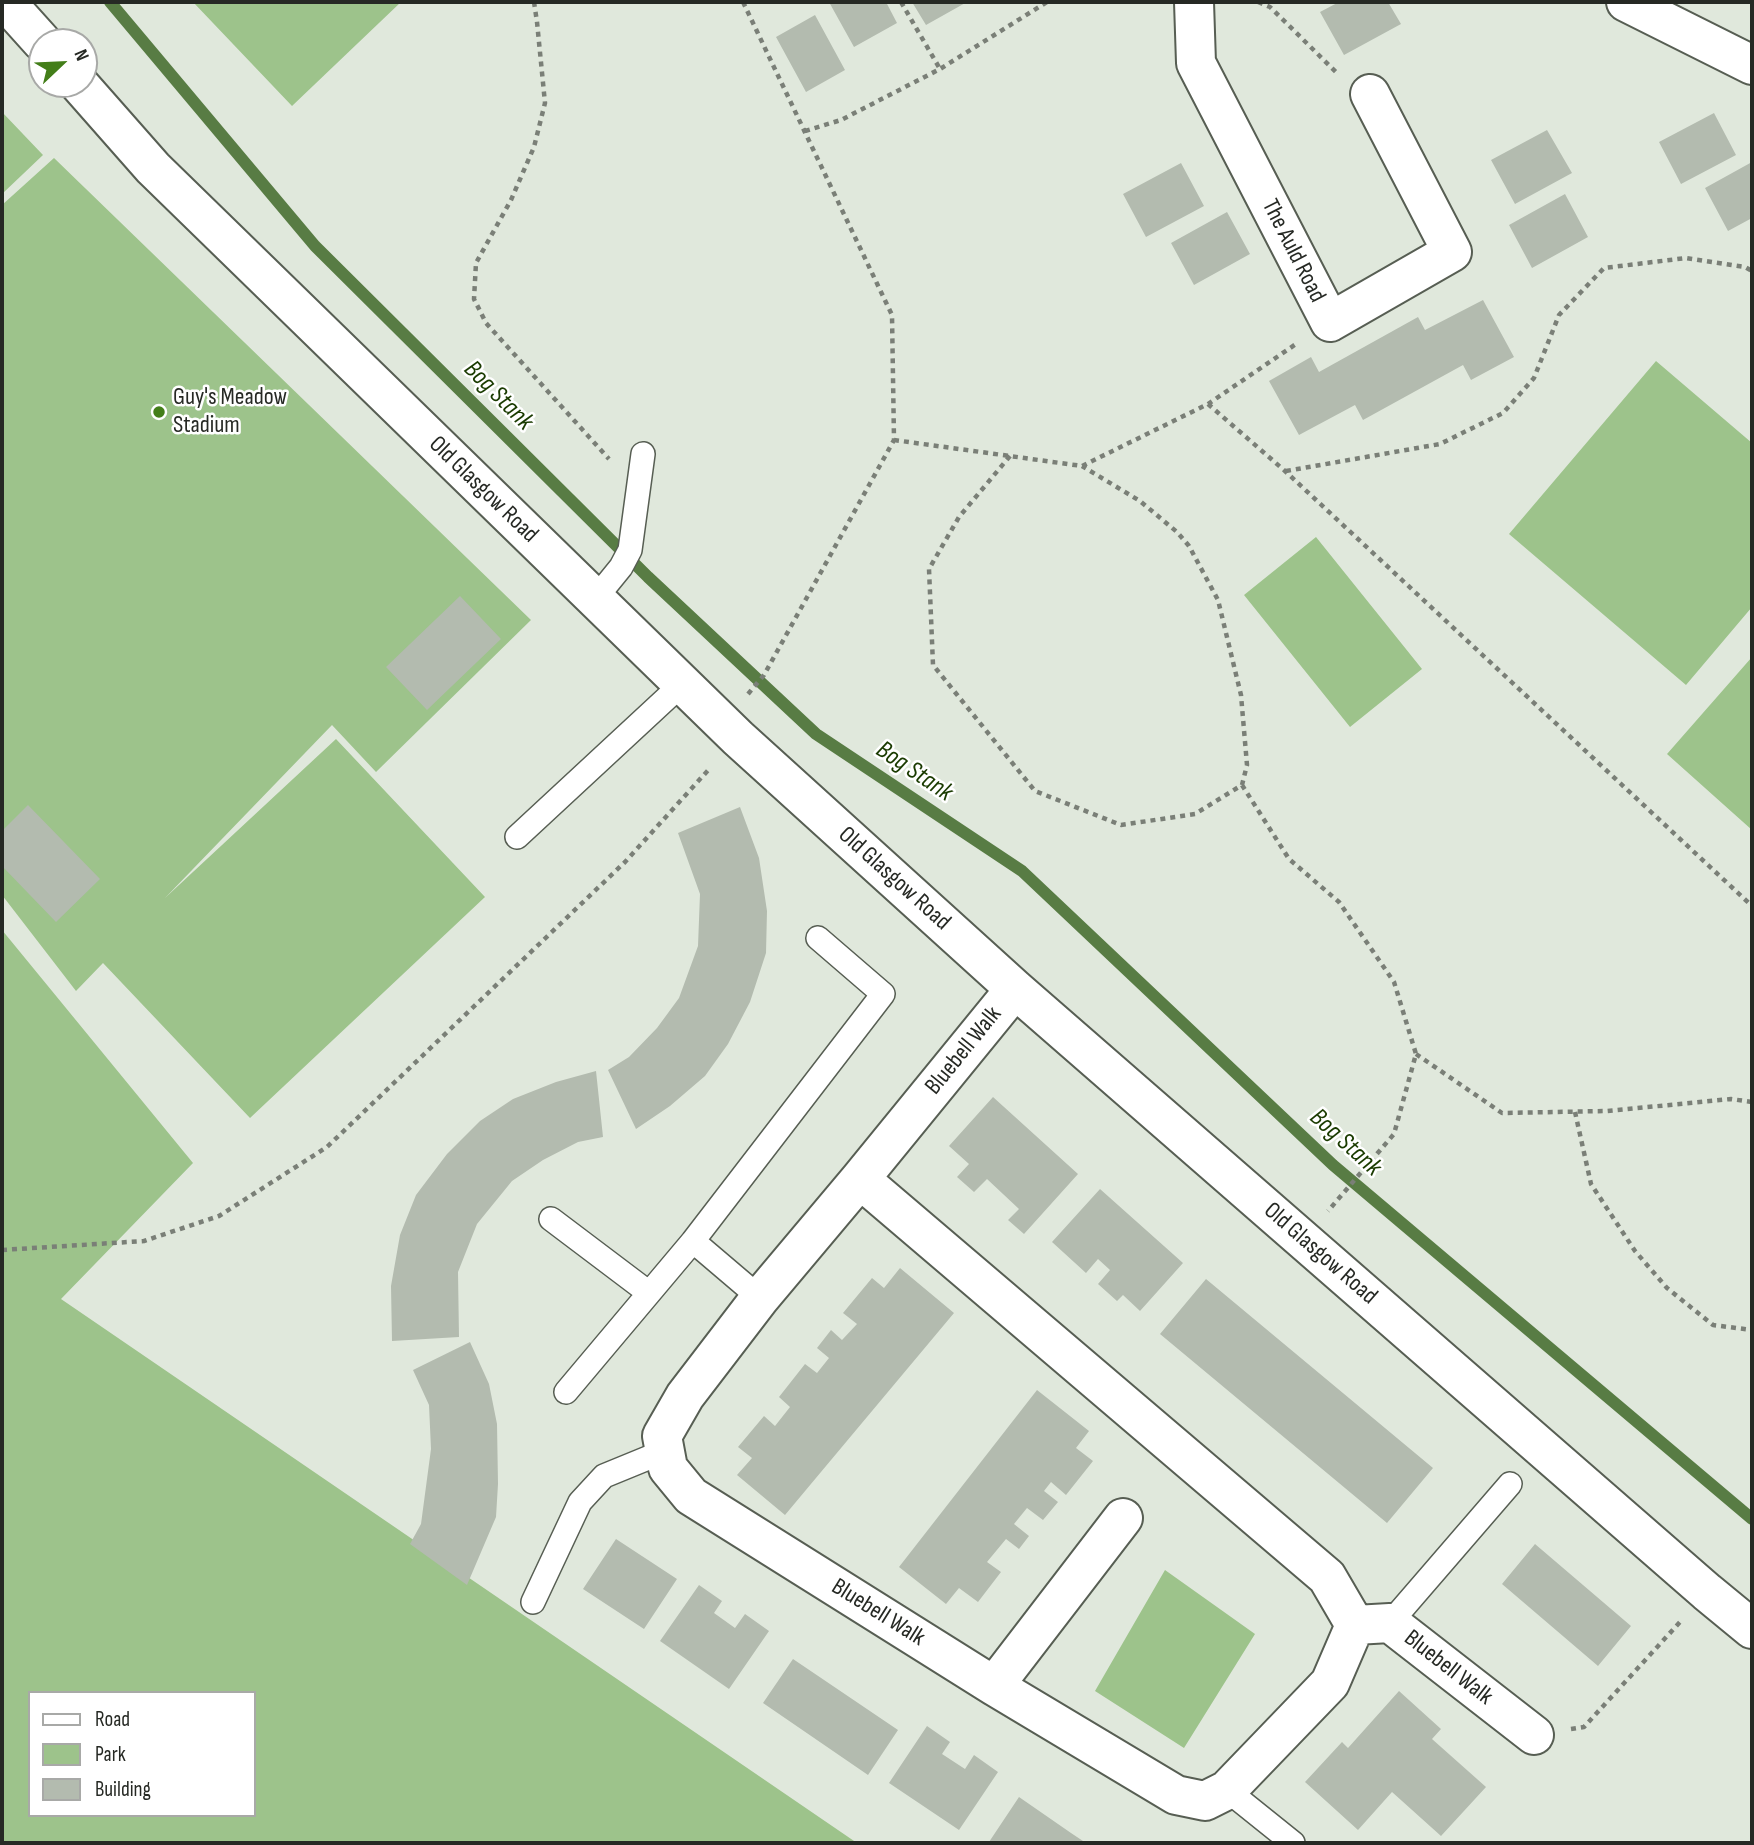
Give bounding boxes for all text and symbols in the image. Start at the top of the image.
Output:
north arrow [28,28,98,98]
text: N [68,46,94,65]
street label: The Auld Road [1255,195,1331,307]
water label: Bog Stank [457,355,539,437]
place label: Guy's Meadow Stadium [173,384,287,440]
marker: Guy's Meadow Stadium [151,404,167,420]
street label: Old Glasgow Road [422,431,544,549]
water label: Bog Stank [870,735,958,809]
street label: Old Glasgow Road [832,821,956,937]
street label: Bluebell Walk [920,1001,1008,1101]
water label: Bog Stank [1303,1103,1387,1183]
street label: Old Glasgow Road [1257,1197,1383,1311]
street label: Bluebell Walk [826,1573,930,1653]
street label: Bluebell Walk [1398,1624,1498,1712]
legend [28,1691,256,1817]
text: Road [95,1707,130,1732]
text: Park [95,1742,126,1767]
text: Building [95,1777,151,1802]

